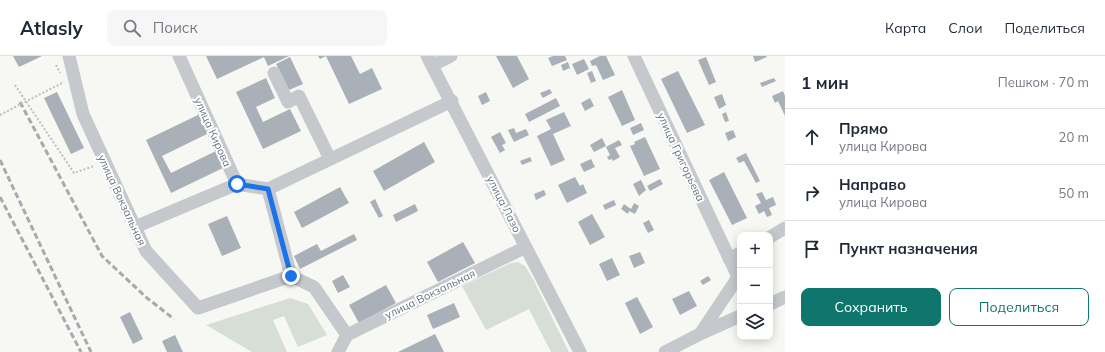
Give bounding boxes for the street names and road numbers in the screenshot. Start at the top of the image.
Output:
street label: улица Кирова [191,95,235,169]
street label: улица Григорьева [654,110,708,204]
street label: улица Вокзальная [95,152,149,248]
street label: улица Лазо [484,173,524,235]
street label: улица Вокзальная [383,266,477,322]

